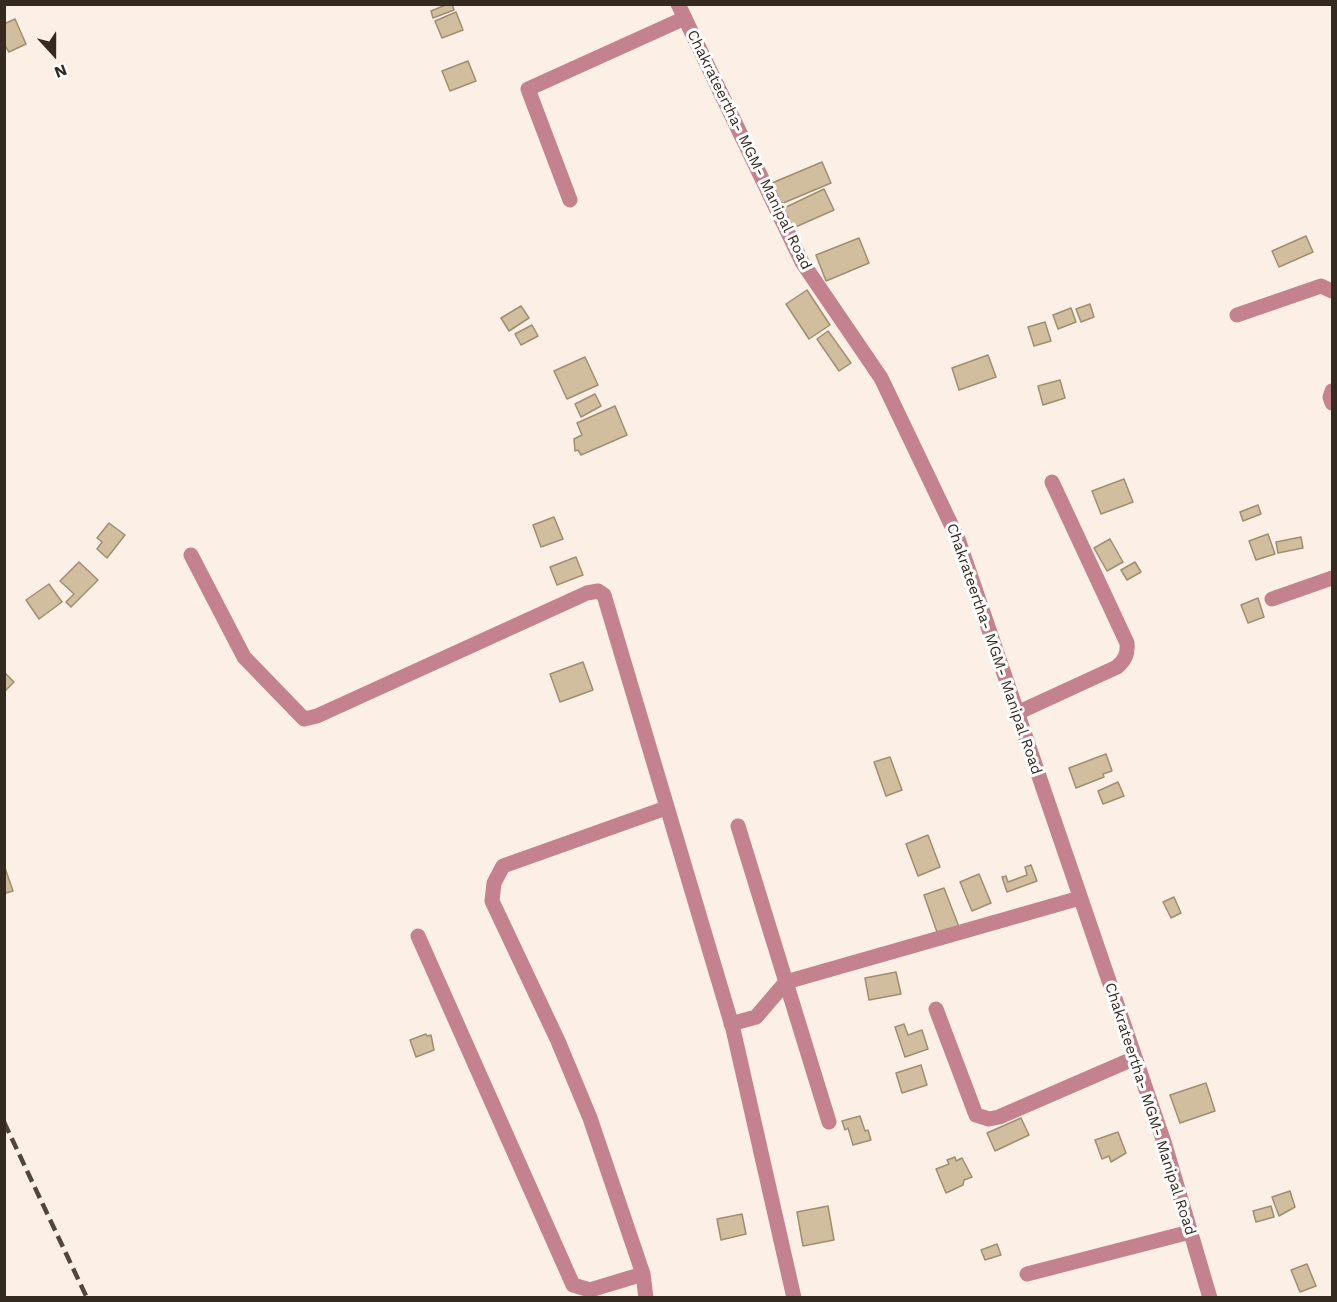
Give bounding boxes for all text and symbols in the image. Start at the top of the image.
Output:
north arrow [24,24,84,84]
street label: Chakrateertha- MGM- Manipal Road [683,27,815,273]
text: N [52,60,70,82]
street label: Chakrateertha- MGM- Manipal Road [942,521,1046,777]
street label: Chakrateertha- MGM- Manipal Road [1101,980,1199,1238]

